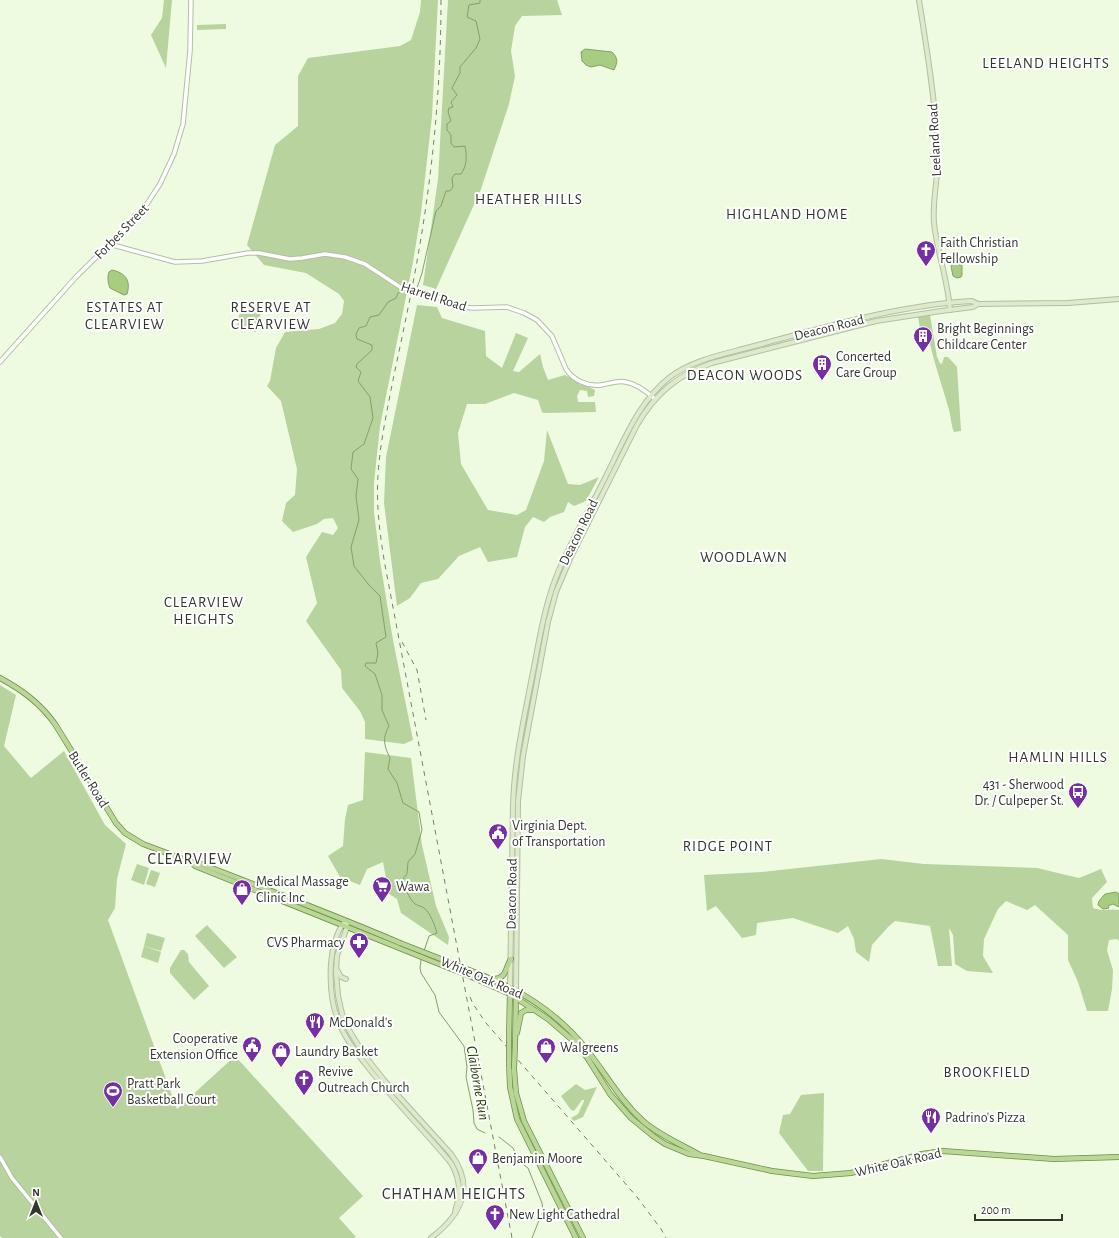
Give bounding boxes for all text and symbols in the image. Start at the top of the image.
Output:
district label: LEELAND HEIGHTS [982,56,1110,71]
street label: Leeland Road [926,103,944,177]
district label: HEATHER HILLS [475,192,583,207]
street label: Forbes Street [92,201,152,262]
district label: HIGHLAND HOME [726,207,848,222]
place label: Faith Christian Fellowship [940,236,1019,266]
church icon: Faith Christian Fellowship [915,239,937,267]
street label: Harrell Road [399,280,468,314]
district label: ESTATES AT CLEARVIEW [85,300,165,332]
district label: RESERVE AT CLEARVIEW [230,300,312,332]
street label: Deacon Road [793,313,866,343]
place label: Bright Beginnings Childcare Center [937,322,1034,352]
building icon: Bright Beginnings Childcare Center [912,325,934,353]
place label: Concerted Care Group [836,350,897,380]
building icon: Concerted Care Group [811,353,833,381]
district label: DEACON WOODS [687,368,803,383]
street label: Deacon Road [557,497,601,568]
district label: WOODLAWN [700,550,788,565]
district label: CLEARVIEW HEIGHTS [164,595,244,627]
street label: Butler Road [65,749,111,810]
district label: HAMLIN HILLS [1008,750,1108,765]
place label: 431 - Sherwood Dr. / Culpeper St. [974,778,1064,808]
bus stop icon: 431 - Sherwood Dr. / Culpeper St. [1067,781,1089,809]
place label: Virginia Dept. of Transportation [512,819,605,849]
public building icon: Virginia Dept. of Transportation [487,822,509,850]
district label: RIDGE POINT [683,839,773,854]
district label: CLEARVIEW [148,851,232,867]
street label: Deacon Road [504,858,520,930]
place label: Medical Massage Clinic Inc [256,875,349,905]
supermarket icon: Wawa [371,875,393,903]
shop icon: Medical Massage Clinic Inc [231,878,253,906]
place label: Wawa [396,880,430,894]
pharmacy icon: CVS Pharmacy [348,931,370,959]
place label: CVS Pharmacy [267,936,345,950]
street label: White Oak Road [438,954,525,1002]
restaurant icon: McDonald's [304,1011,326,1039]
place label: McDonald's [329,1016,392,1030]
place label: Cooperative Extension Office [150,1032,238,1062]
public building icon: Cooperative Extension Office [241,1035,263,1063]
shop icon: Walgreens [535,1036,557,1064]
shop icon: Laundry Basket [270,1040,292,1068]
place label: Walgreens [560,1041,618,1055]
place label: Laundry Basket [295,1045,379,1059]
water label: Claiborne Run [464,1045,491,1121]
place label: Revive Outreach Church [318,1065,410,1095]
district label: BROOKFIELD [943,1065,1031,1080]
church icon: Revive Outreach Church [293,1068,315,1096]
place label: Pratt Park Basketball Court [127,1077,217,1107]
sports icon: Pratt Park Basketball Court [102,1080,124,1108]
restaurant icon: Padrino's Pizza [920,1106,942,1134]
place label: Padrino's Pizza [945,1111,1026,1125]
street label: White Oak Road [854,1146,943,1180]
shop icon: Benjamin Moore [467,1147,489,1175]
place label: Benjamin Moore [492,1152,583,1166]
north arrow [16,1182,56,1222]
district label: CHATHAM HEIGHTS [382,1186,526,1202]
text: N [32,1187,40,1198]
scale bar [975,1196,1062,1222]
church icon: New Light Cathedral [484,1203,506,1231]
text: 200 m [981,1204,1011,1216]
place label: New Light Cathedral [509,1208,620,1222]

